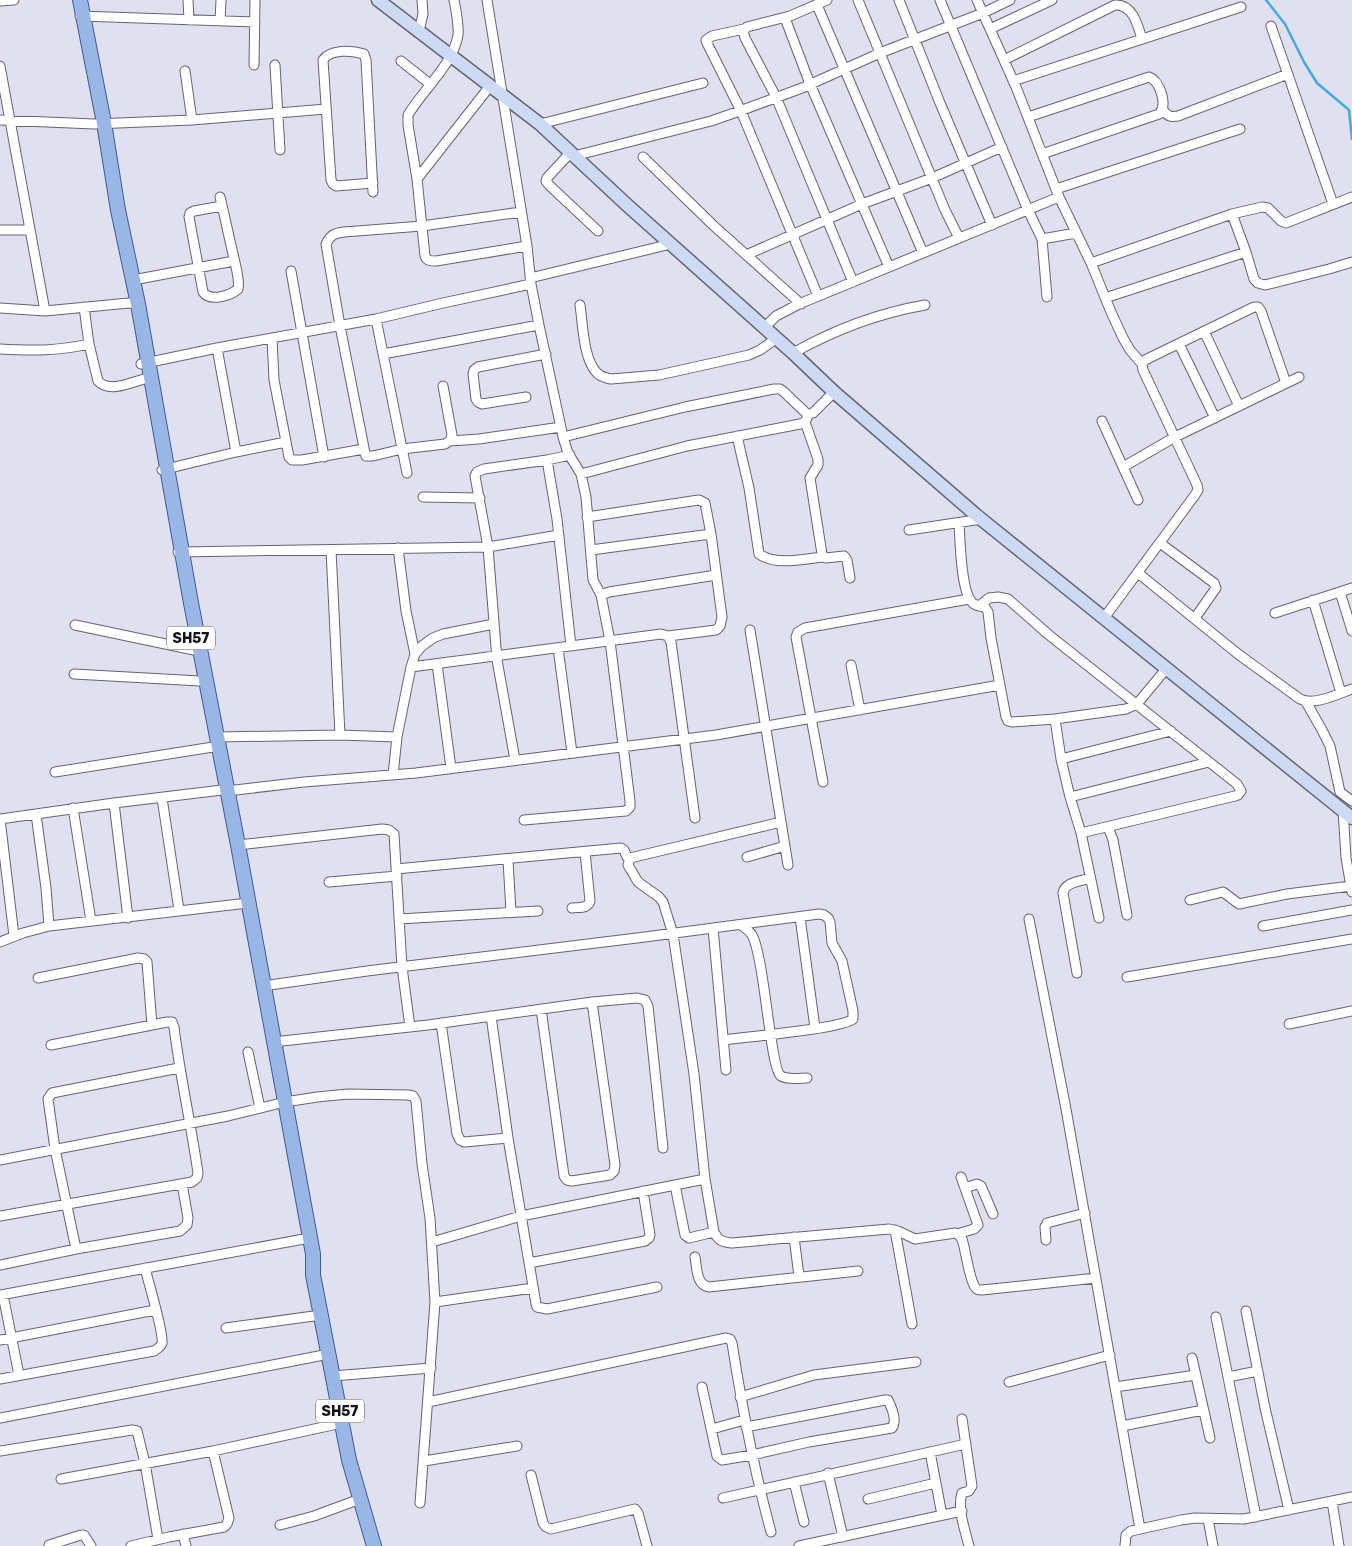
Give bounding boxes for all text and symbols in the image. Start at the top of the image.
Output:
road number: SH57 [167,626,215,650]
road number: SH57 [316,1400,364,1422]

